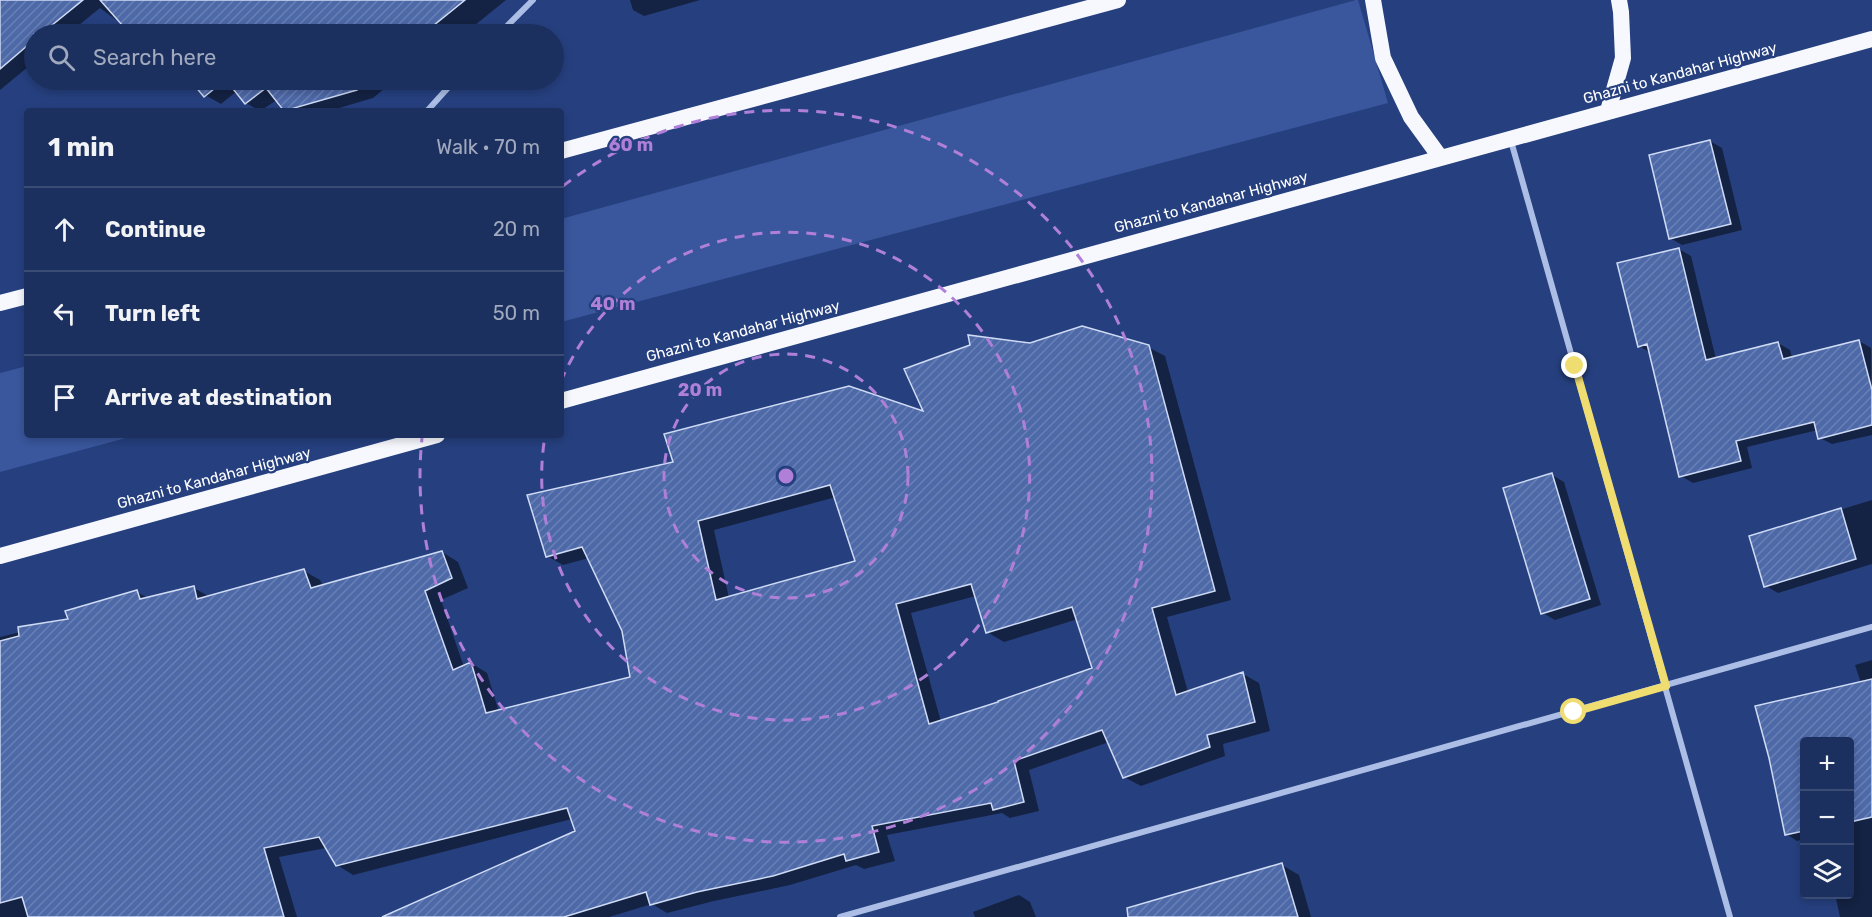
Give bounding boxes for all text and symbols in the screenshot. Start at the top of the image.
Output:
search box [24,24,564,90]
street label: Ghazni to Kandahar Highway [1581,38,1779,108]
icon: search [45,41,78,74]
text: Search here [93,44,216,71]
text: 1 min [48,132,114,163]
text: 60 m [609,134,653,156]
text: Walk · 70 m [436,135,540,159]
street label: Ghazni to Kandahar Highway [1112,167,1310,237]
icon: ahead [48,213,81,246]
text: Continue [105,216,206,243]
text: 20 m [493,217,540,241]
text: 40 m [591,293,635,315]
street label: Ghazni to Kandahar Highway [644,296,842,366]
icon: left [48,297,81,330]
text: Turn left [105,300,200,327]
text: 50 m [493,301,540,325]
route end [1561,352,1587,378]
text: 20 m [678,379,722,401]
icon: arrive [48,381,81,414]
text: Arrive at destination [105,384,332,411]
street label: Ghazni to Kandahar Highway [115,443,313,513]
centre of rings [776,466,796,486]
route start [1560,698,1586,724]
map controls [1800,737,1854,899]
button: + [1800,737,1854,791]
button: − [1800,791,1854,845]
button: layers [1800,845,1854,899]

